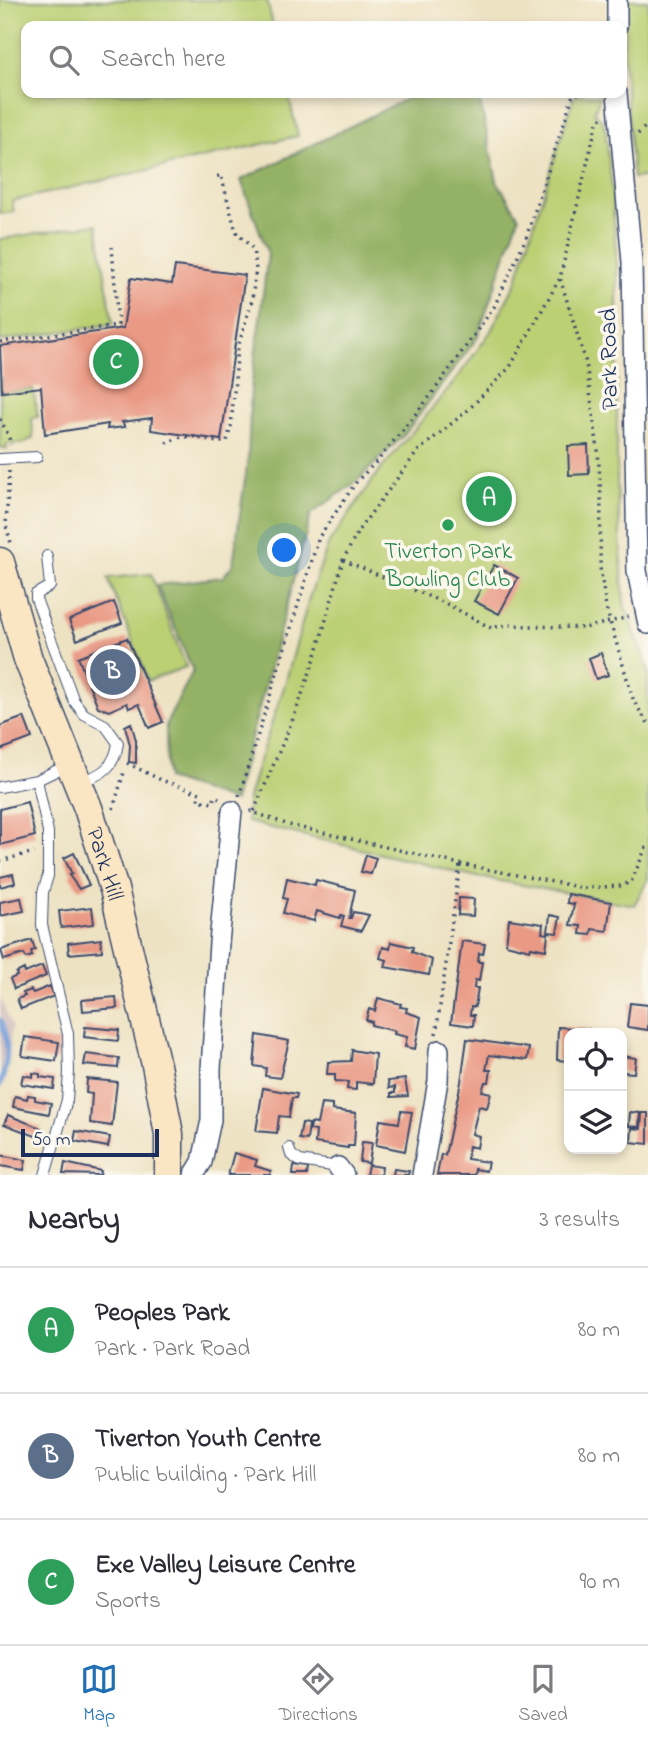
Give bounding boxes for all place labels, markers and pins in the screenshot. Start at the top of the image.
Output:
pin: C [93,336,139,388]
pin: A [466,473,512,525]
marker: Tiverton Park Bowling Club [440,517,456,533]
place label: Tiverton Park Bowling Club [384,535,512,598]
pin: B [90,646,136,698]

